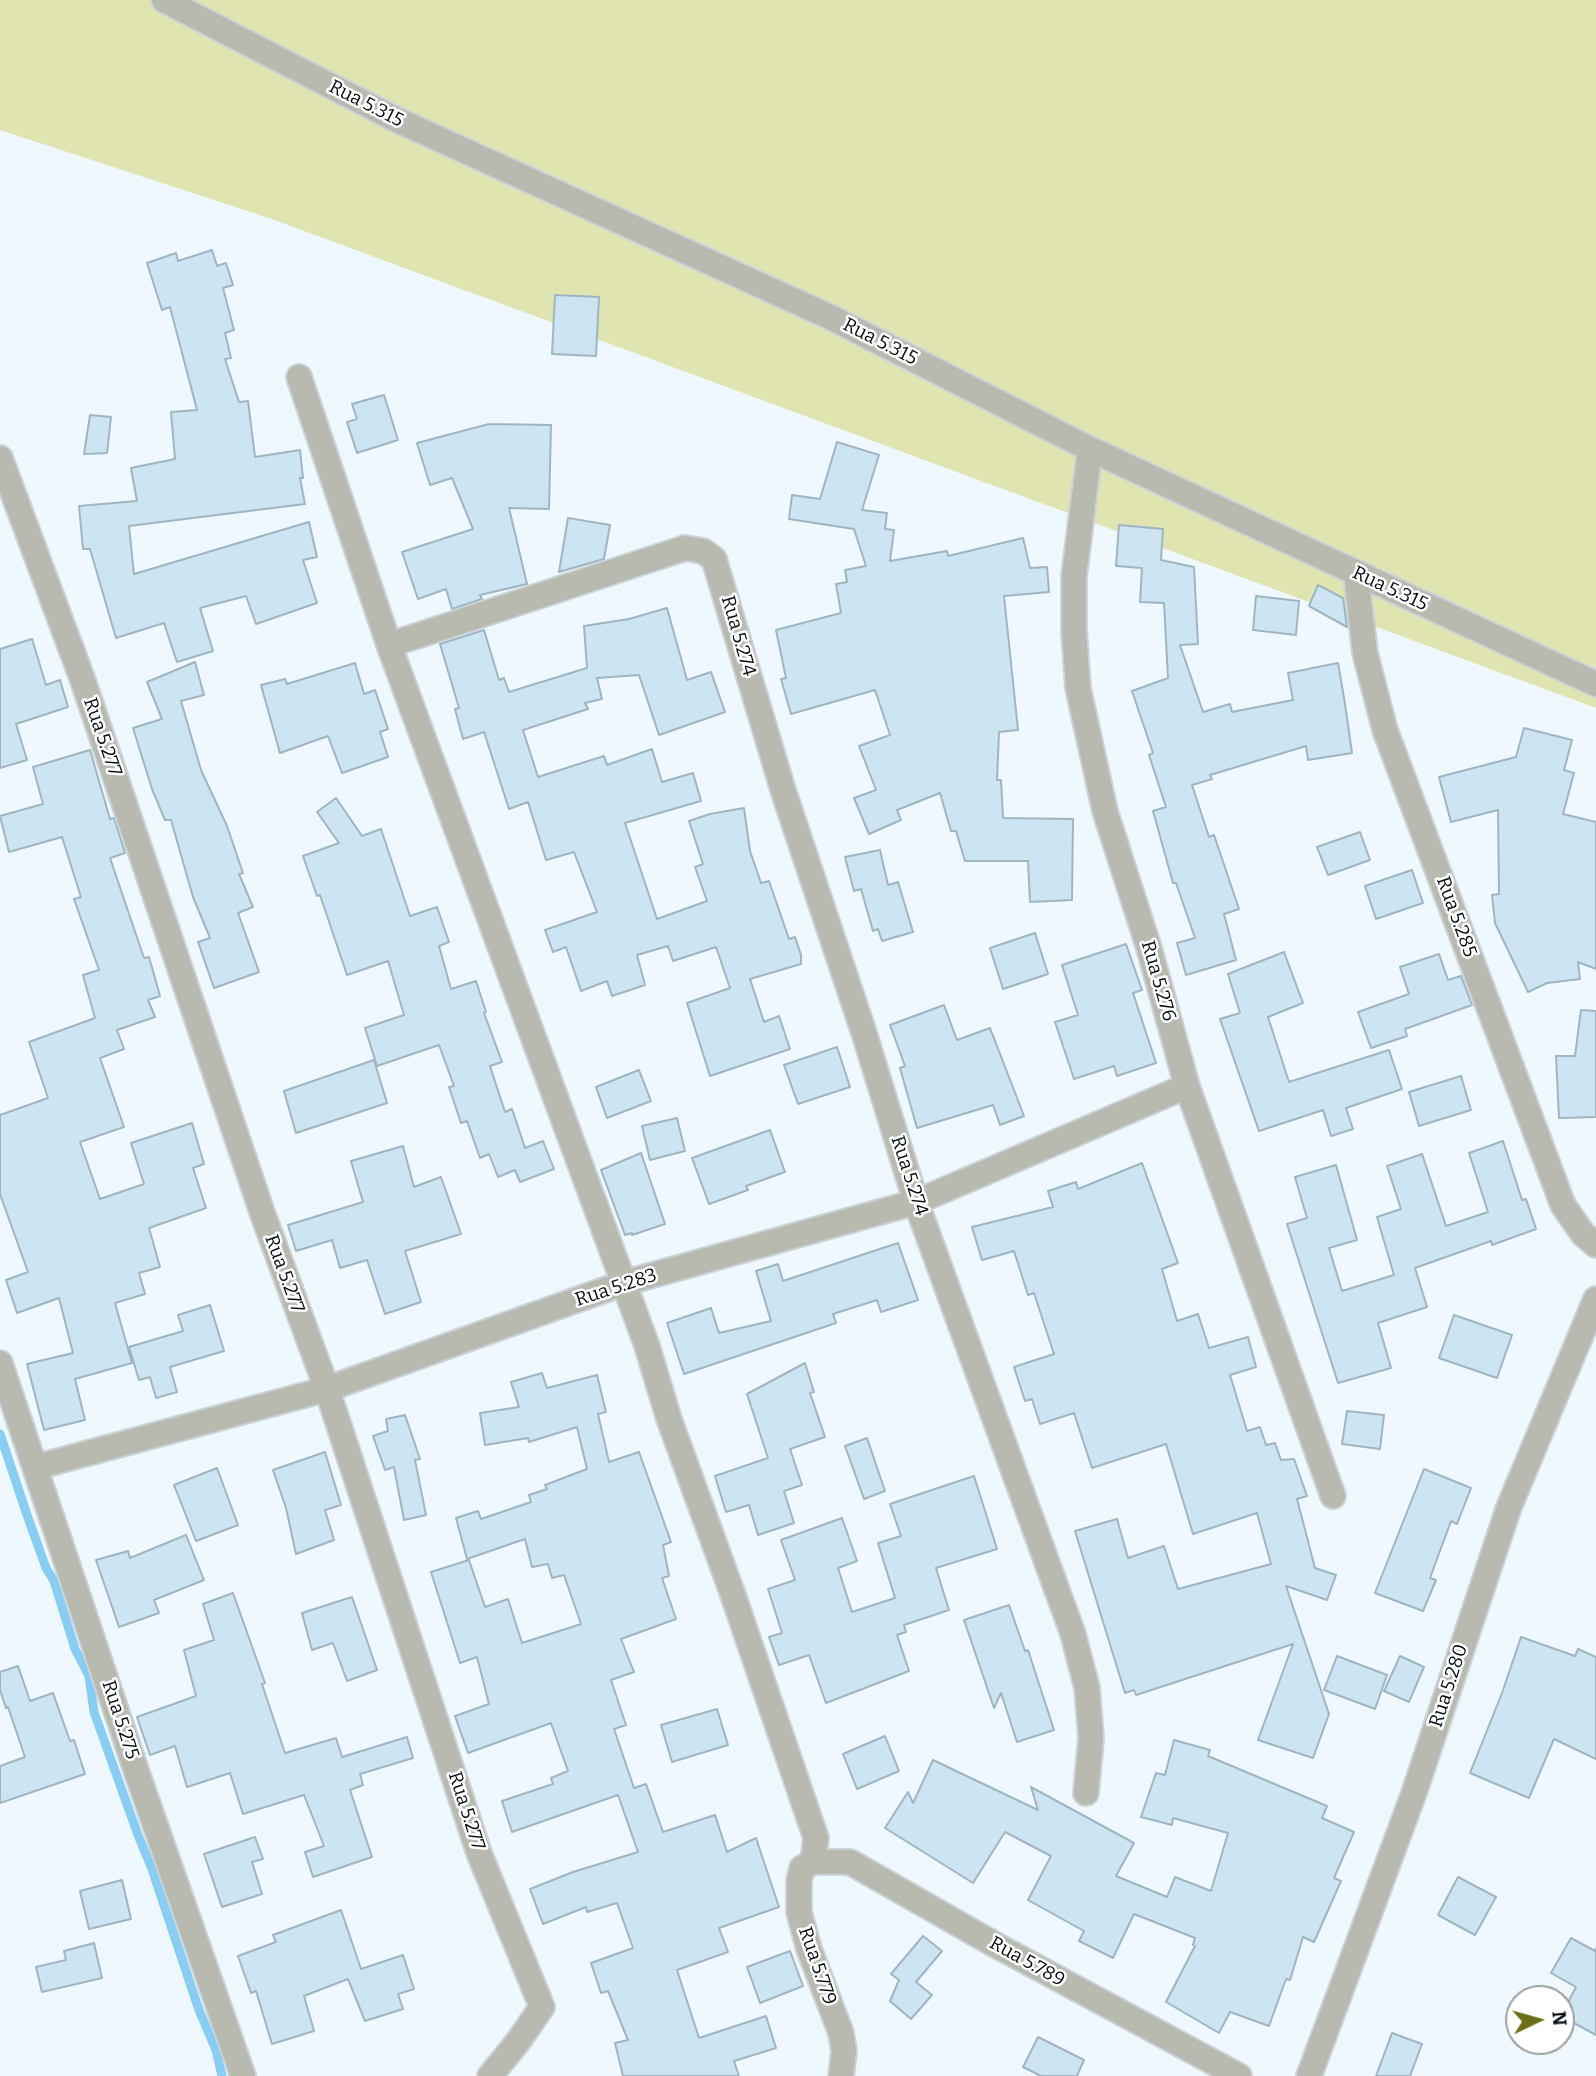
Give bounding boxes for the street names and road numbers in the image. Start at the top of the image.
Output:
street label: Rua 5.315 [325,76,407,132]
street label: Rua 5.315 [839,314,921,370]
street label: Rua 5.315 [1349,562,1431,616]
street label: Rua 5.274 [716,593,760,679]
street label: Rua 5.277 [78,695,126,779]
street label: Rua 5.285 [1431,874,1481,960]
street label: Rua 5.276 [1136,938,1180,1024]
street label: Rua 5.274 [885,1133,933,1219]
street label: Rua 5.277 [259,1232,309,1316]
street label: Rua 5.283 [572,1264,660,1312]
street label: Rua 5.280 [1425,1642,1473,1730]
street label: Rua 5.275 [97,1678,143,1762]
street label: Rua 5.277 [443,1769,489,1853]
street label: Rua 5.779 [793,1924,841,2008]
street label: Rua 5.789 [985,1932,1069,1992]

